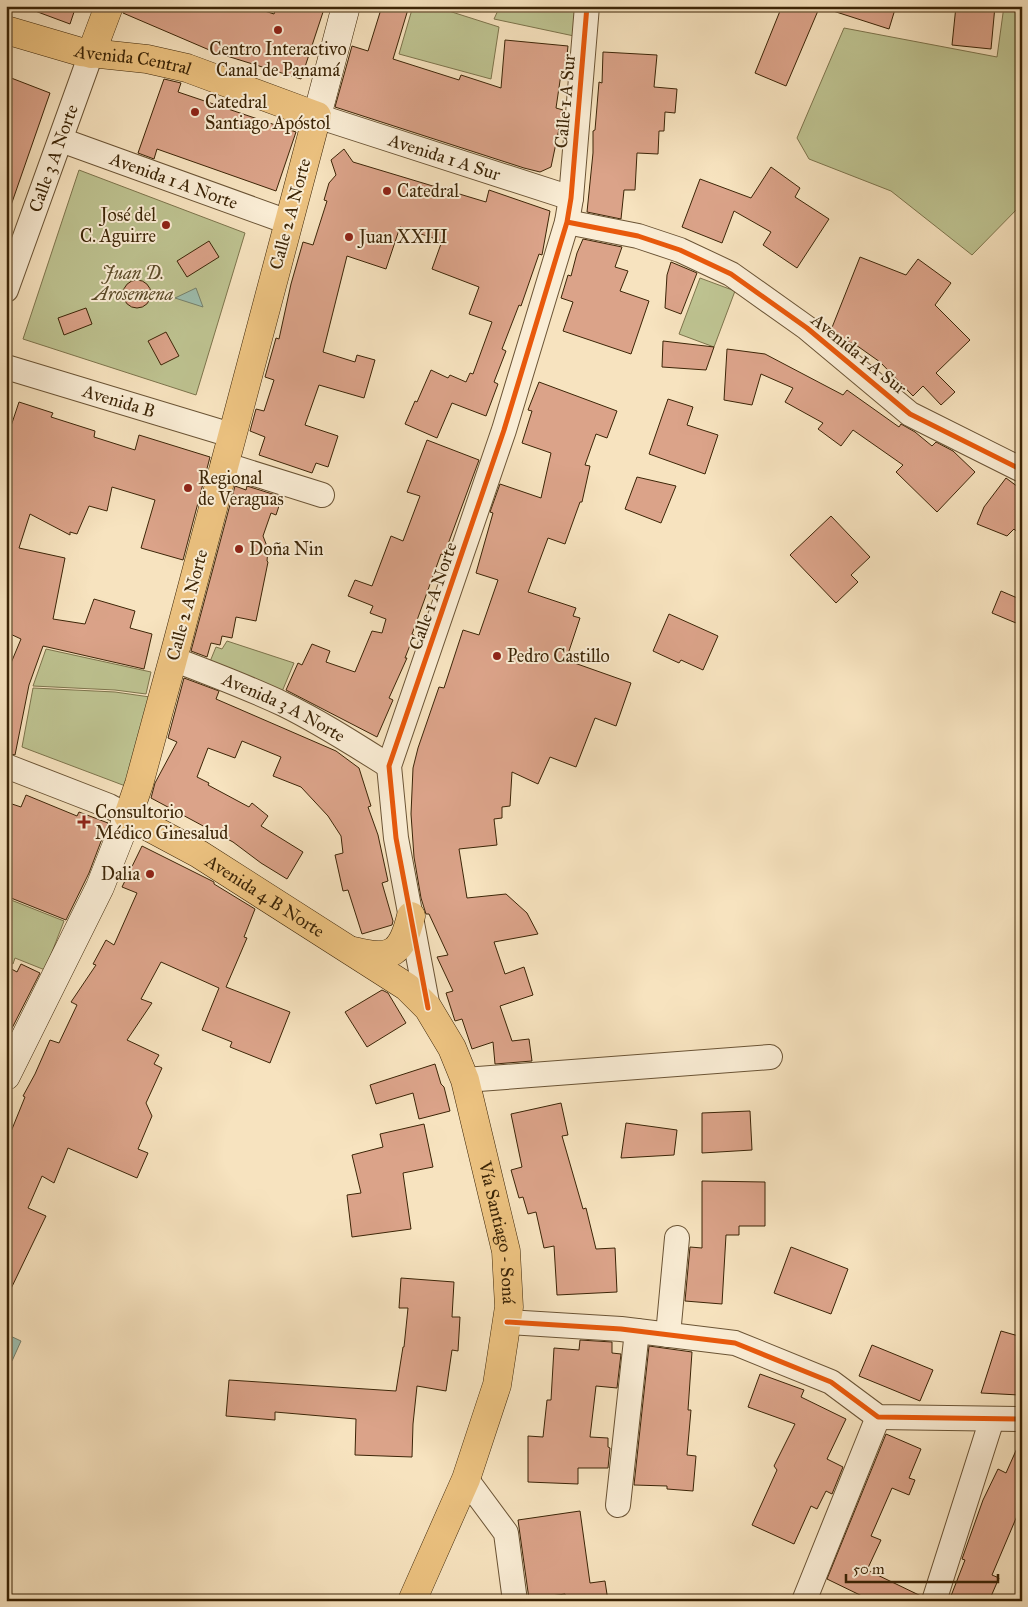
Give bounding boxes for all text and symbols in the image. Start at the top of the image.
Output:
marker: Centro Interactivo Canal de Panamá [272,24,284,36]
place label: Centro Interactivo Canal de Panamá [209,38,347,81]
street label: Avenida Central [71,39,195,80]
street label: Calle 1 A Sur [550,53,580,149]
place label: Catedral Santiago Apóstol [205,91,330,135]
street label: Calle 3 A Norte [24,101,83,215]
marker: Catedral Santiago Apóstol [189,106,201,118]
street label: Avenida 1 A Sur [385,129,503,186]
street label: Avenida 1 A Norte [106,147,241,214]
street label: Calle 2 A Norte [265,156,315,272]
place label: Catedral [397,180,459,202]
marker: Catedral [381,185,393,197]
place label: José del C. Aguirre [80,204,156,248]
marker: José del C. Aguirre [160,219,172,231]
place label: Juan XXIII [357,226,448,249]
marker: Juan XXIII [343,231,355,243]
park label: Juan D. Arosemena [91,262,174,305]
street label: Avenida 1 A Sur [806,308,911,399]
street label: Avenida B [79,380,158,422]
place label: Regional de Veraguas [198,467,284,511]
marker: Regional de Veraguas [182,482,194,494]
place label: Doña Nin [249,538,324,560]
street label: Calle 1 A Norte [404,539,462,653]
marker: Doña Nin [233,543,245,555]
street label: Calle 2 A Norte [162,547,212,663]
place label: Pedro Castillo [507,645,610,667]
marker: Pedro Castillo [491,650,503,662]
street label: Avenida 3 A Norte [218,668,349,747]
place label: Consultorio Médico Ginesalud [95,801,228,844]
marker: Consultorio Médico Ginesalud [77,815,91,829]
street label: Avenida 4 B Norte [200,849,329,942]
place label: Dalia [101,863,140,885]
marker: Dalia [144,868,156,880]
street label: Vía Santiago - Soná [474,1158,520,1305]
scale bar [846,1552,998,1584]
text: 50 m [853,1560,885,1578]

